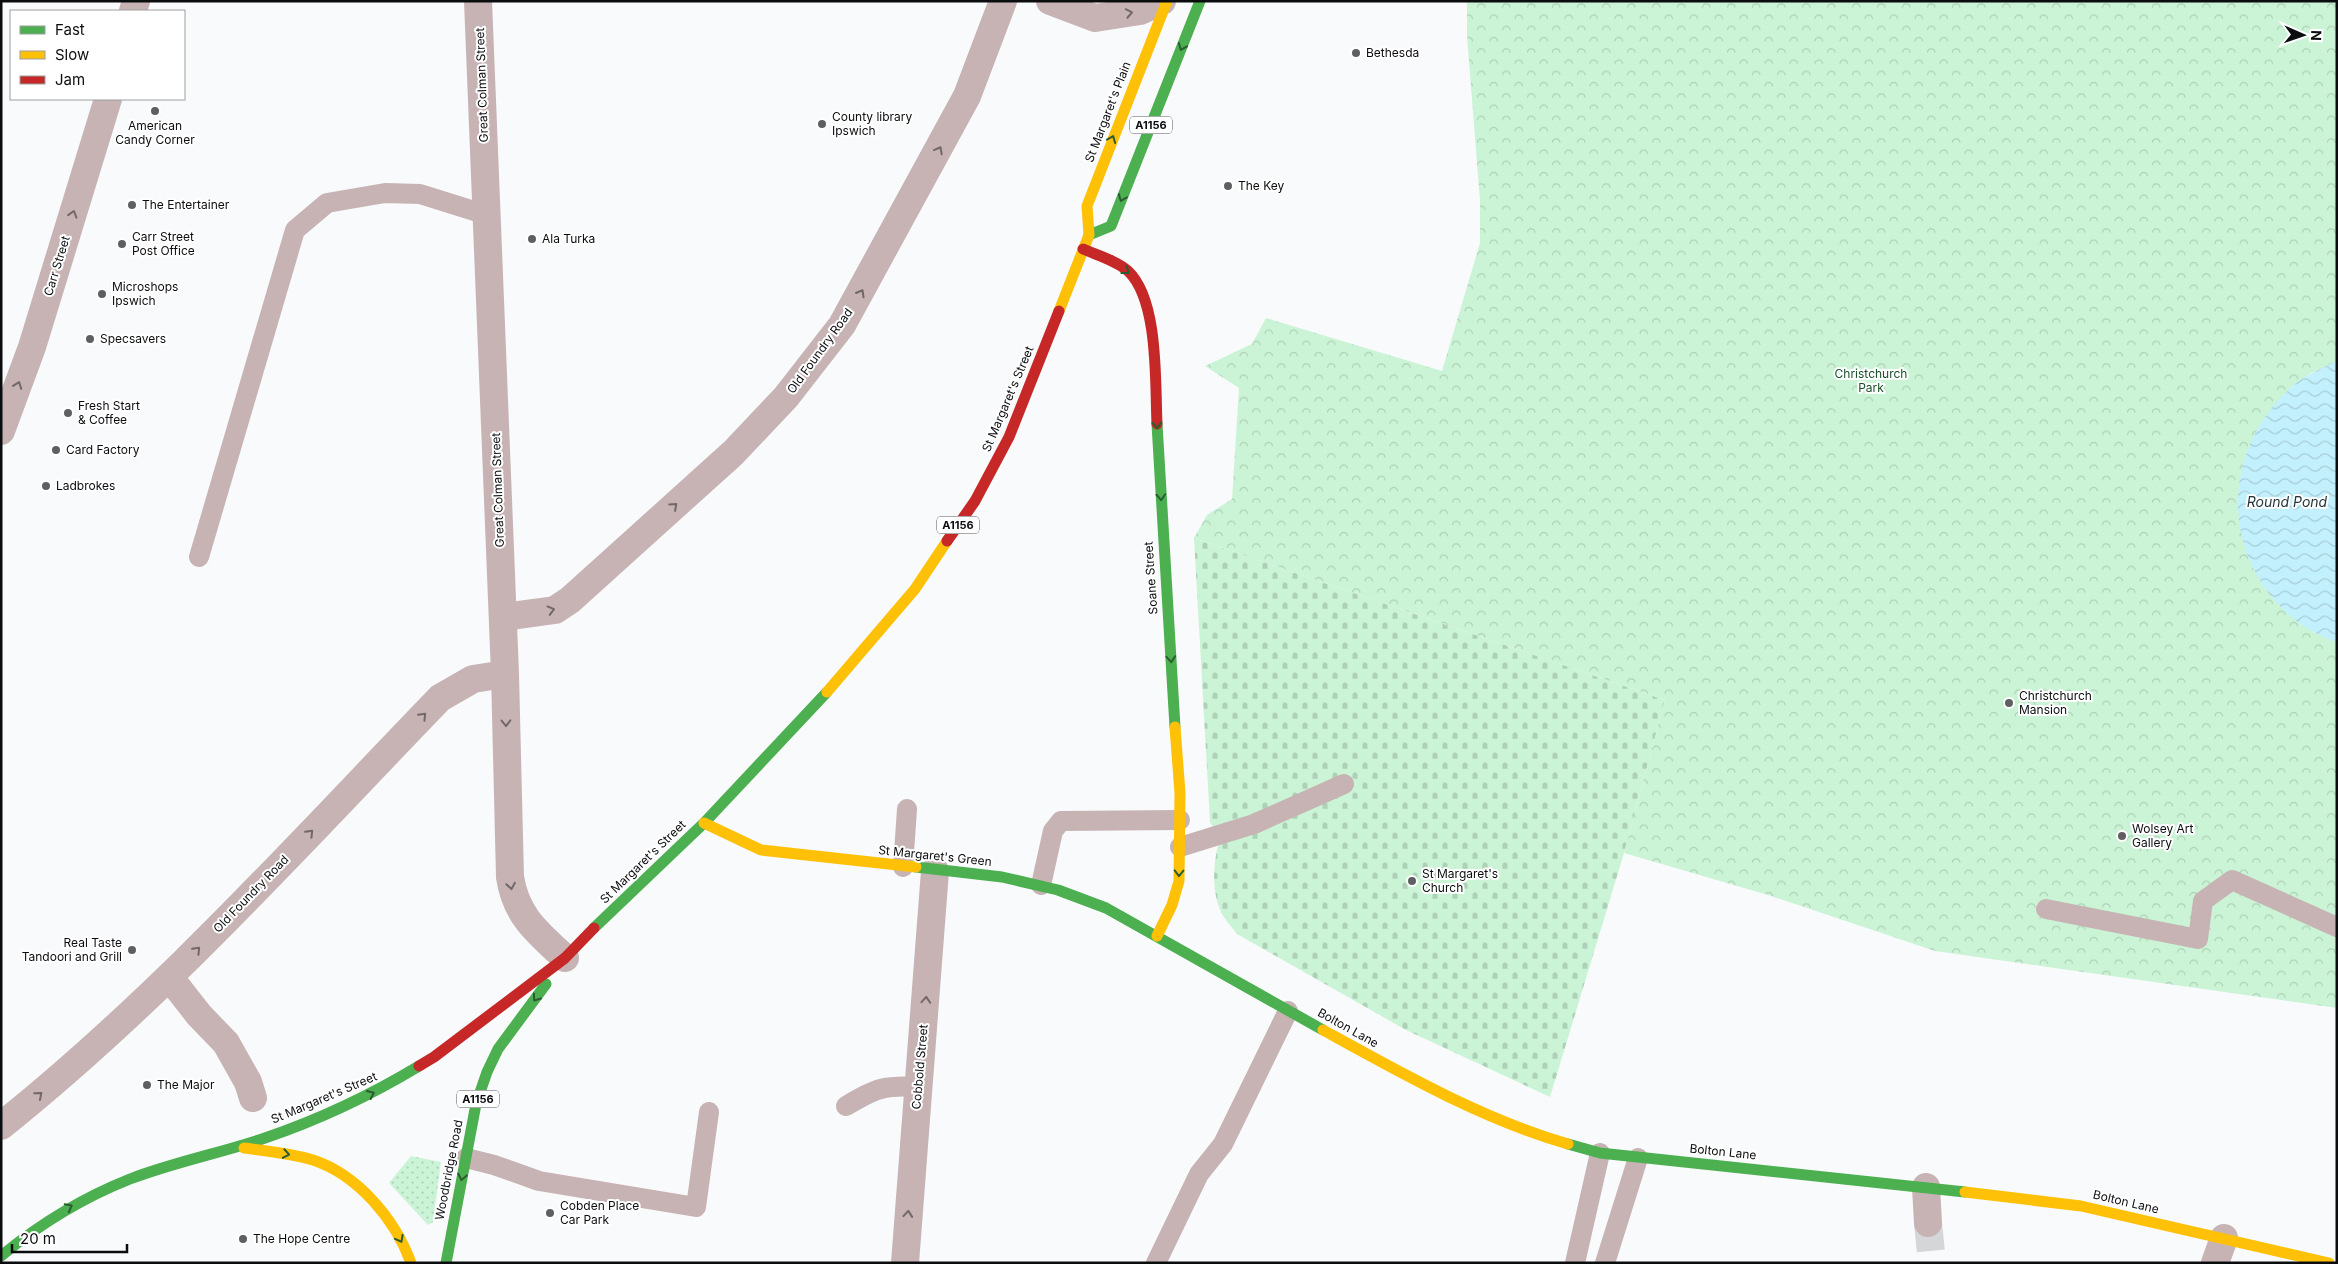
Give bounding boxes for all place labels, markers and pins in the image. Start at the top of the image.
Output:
place label: Bethesda [1366,45,1419,60]
marker: Bethesda [1350,47,1362,59]
marker: American Candy Corner [149,105,161,117]
place label: County library Ipswich [832,109,913,138]
place label: American Candy Corner [115,118,195,147]
marker: County library Ipswich [816,118,828,130]
place label: The Key [1238,178,1285,193]
marker: The Key [1222,180,1234,192]
place label: The Entertainer [142,197,230,212]
marker: The Entertainer [126,199,138,211]
place label: Carr Street Post Office [132,229,195,258]
place label: Ala Turka [542,231,595,246]
marker: Ala Turka [526,233,538,245]
marker: Carr Street Post Office [116,238,128,250]
place label: Microshops Ipswich [112,279,178,308]
marker: Microshops Ipswich [96,288,108,300]
place label: Specsavers [100,331,166,346]
marker: Specsavers [84,333,96,345]
place label: Fresh Start & Coffee [78,398,140,427]
marker: Fresh Start & Coffee [62,407,74,419]
place label: Card Factory [66,442,140,457]
marker: Card Factory [50,444,62,456]
place label: Ladbrokes [56,478,115,493]
marker: Ladbrokes [40,480,52,492]
place label: Christchurch Mansion [2019,688,2092,717]
marker: Christchurch Mansion [2003,697,2015,709]
place label: Wolsey Art Gallery [2132,821,2194,850]
marker: Wolsey Art Gallery [2116,830,2128,842]
place label: St Margaret's Church [1422,866,1498,895]
marker: St Margaret's Church [1406,875,1418,887]
place label: Real Taste Tandoori and Grill [22,935,122,964]
marker: Real Taste Tandoori and Grill [126,944,138,956]
place label: The Major [157,1077,215,1092]
marker: The Major [141,1079,153,1091]
place label: Cobden Place Car Park [560,1198,639,1227]
marker: Cobden Place Car Park [544,1207,556,1219]
place label: The Hope Centre [253,1231,350,1246]
marker: The Hope Centre [237,1233,249,1245]

